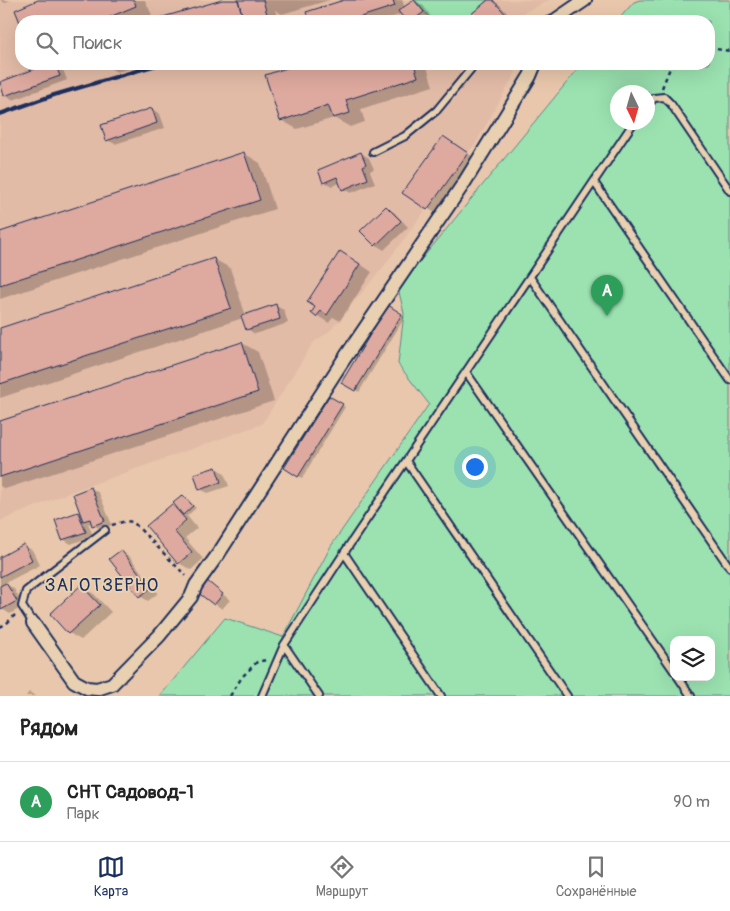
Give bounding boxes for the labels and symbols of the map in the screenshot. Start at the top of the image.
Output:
north arrow [610,85,655,130]
pin: A [591,275,623,316]
your location [462,454,488,480]
district label: ЗАГОТЗЕРНО [45,574,159,597]

